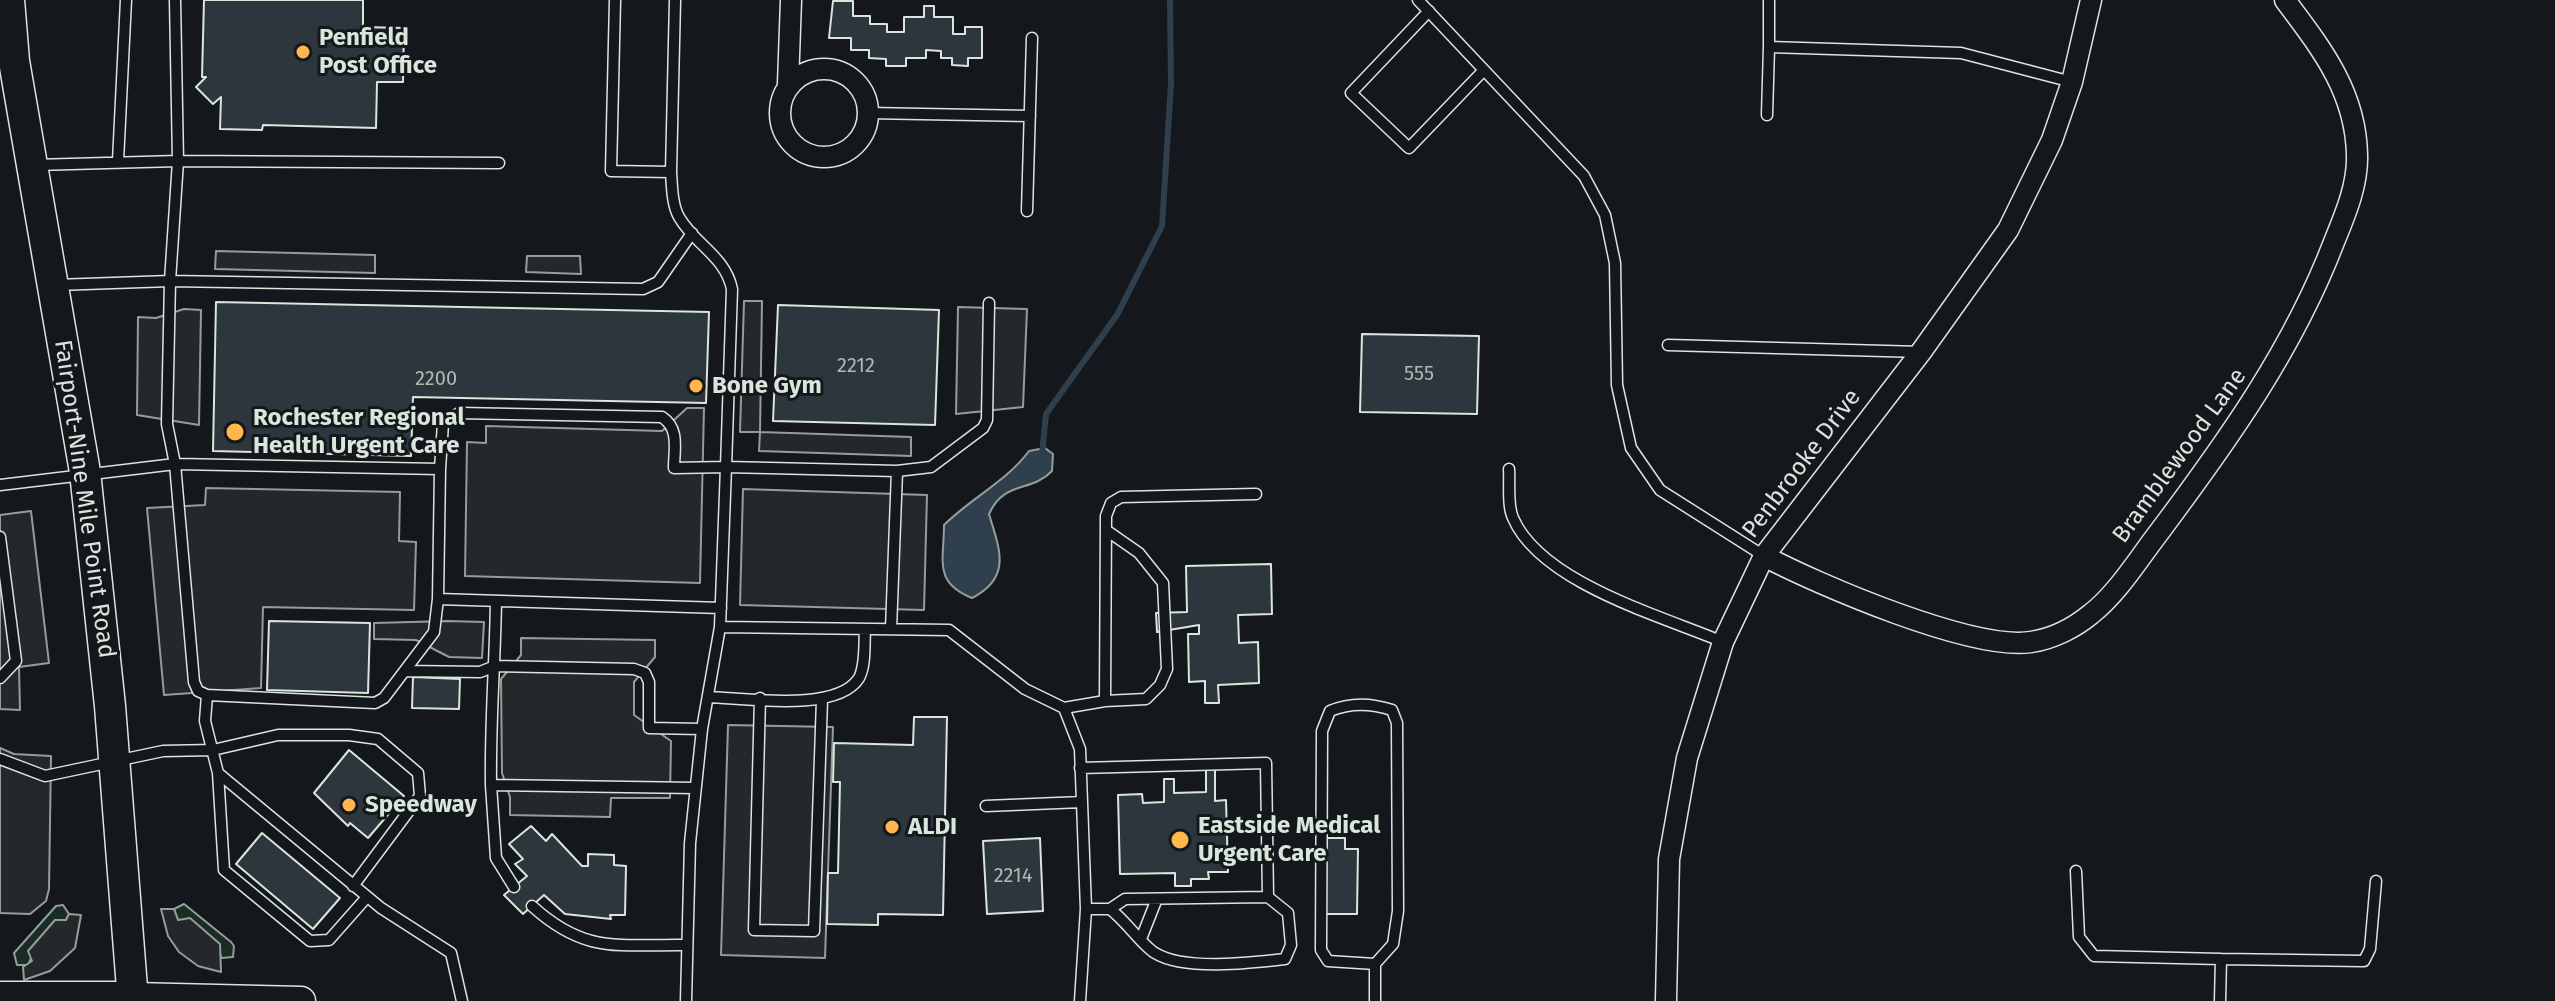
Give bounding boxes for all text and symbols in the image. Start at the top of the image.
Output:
place label: Penfield Post Office [319,24,437,80]
marker: Penfield Post Office [294,43,312,61]
street label: Fairport-Nine Mile Point Road [47,338,121,660]
house number: 2212 [837,354,875,378]
house number: 555 [1404,362,1434,386]
street label: Bramblewood Lane [2107,363,2253,549]
house number: 2200 [415,367,457,391]
place label: Bone Gym [712,372,822,400]
marker: Bone Gym [687,377,705,395]
street label: Penbrooke Drive [1737,384,1867,544]
place label: Rochester Regional Health Urgent Care [253,404,465,460]
marker: Rochester Regional Health Urgent Care [224,421,246,443]
place label: Speedway [365,791,477,819]
marker: Speedway [340,796,358,814]
place label: Eastside Medical Urgent Care [1198,812,1380,868]
place label: ALDI [908,813,957,841]
marker: ALDI [883,818,901,836]
marker: Eastside Medical Urgent Care [1169,829,1191,851]
house number: 2214 [994,864,1032,888]

